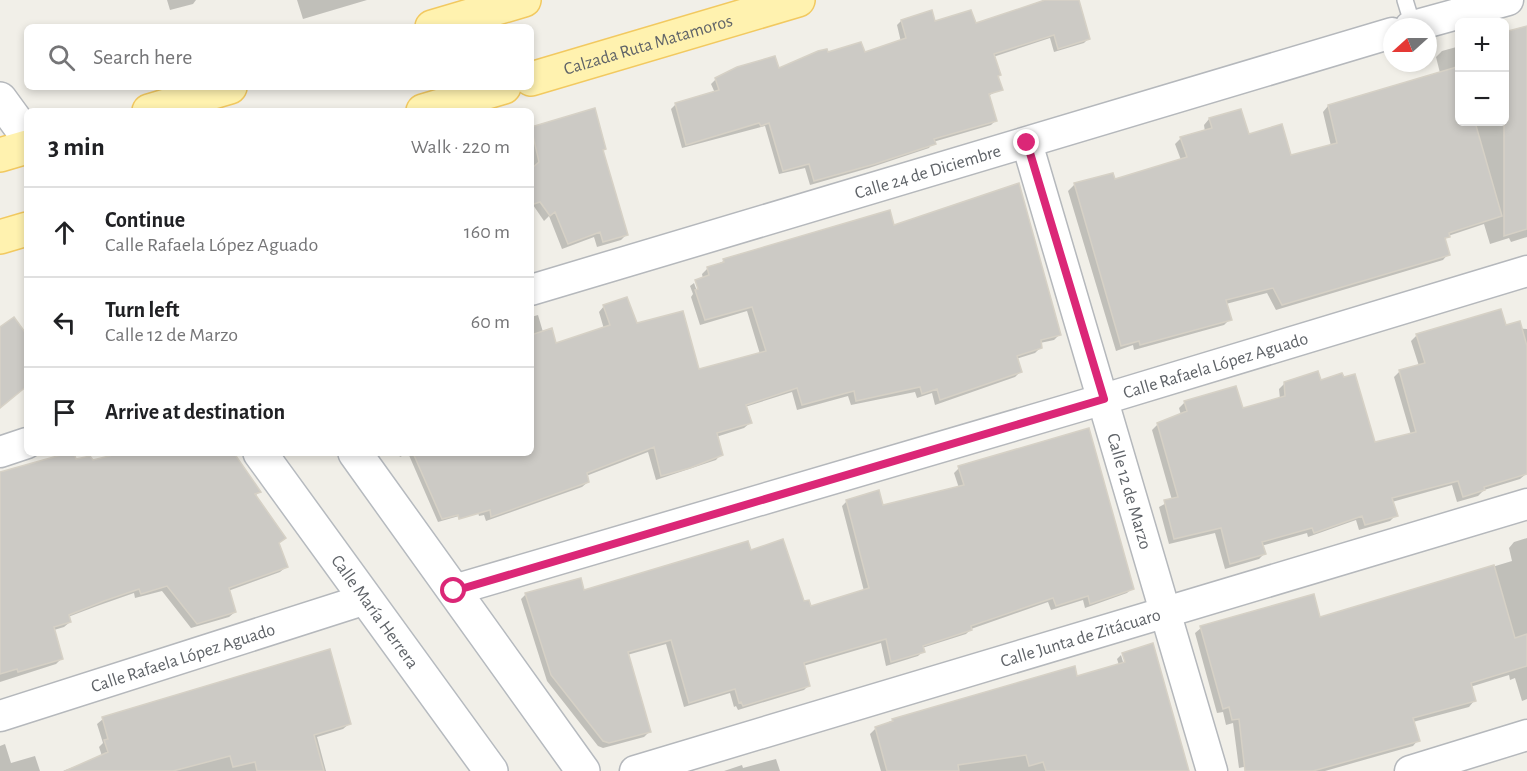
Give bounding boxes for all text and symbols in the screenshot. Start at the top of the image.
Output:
street label: Calzada Ruta Matamoros [562,12,735,79]
north arrow [1383,18,1437,72]
map controls [1455,18,1509,126]
button: + [1455,18,1509,72]
search box [24,24,534,90]
icon: search [45,41,78,74]
text: Search here [93,46,192,68]
button: − [1455,72,1509,126]
route end [1013,129,1039,155]
text: 3 min [48,134,105,160]
text: Walk · 220 m [411,137,510,157]
street label: Calle 24 de Diciembre [853,142,1003,203]
text: Continue [105,209,185,231]
icon: ahead [48,216,81,249]
text: 160 m [464,222,510,242]
text: Calle Rafaela López Aguado [105,235,318,255]
text: Turn left [105,299,179,321]
icon: left [48,306,81,339]
text: 60 m [471,312,510,332]
text: Calle 12 de Marzo [105,325,238,345]
street label: Calle Rafaela López Aguado [1121,330,1311,403]
icon: arrive [48,396,81,429]
text: Arrive at destination [105,401,285,423]
street label: Calle 12 de Marzo [1103,431,1154,552]
street label: Calle María Herrera [327,552,422,672]
route start [440,577,466,603]
street label: Calle Junta de Zitácuaro [999,606,1163,671]
street label: Calle Rafaela López Aguado [89,621,278,696]

